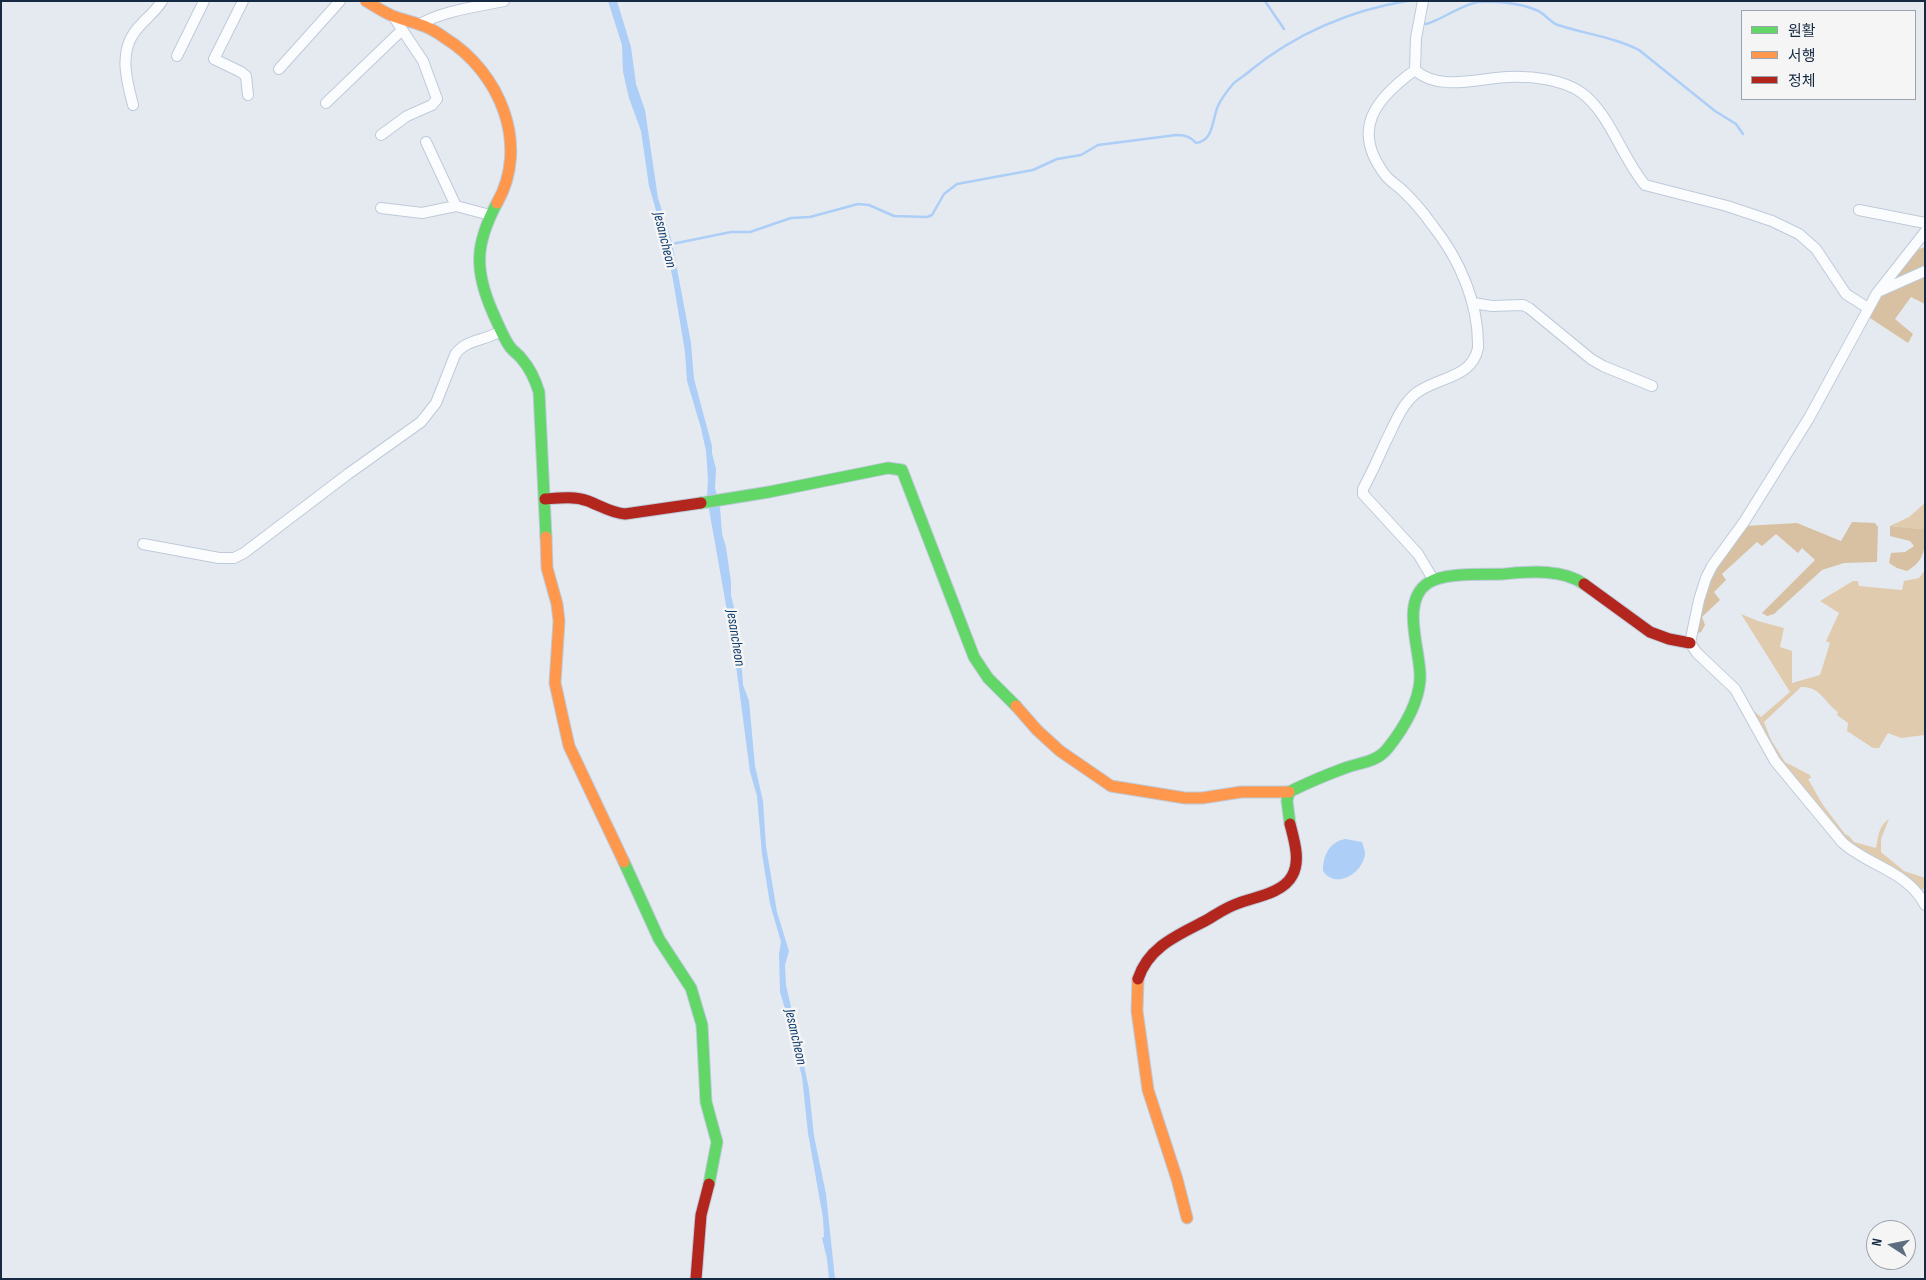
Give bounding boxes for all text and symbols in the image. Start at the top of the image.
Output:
legend [1741,10,1916,100]
text: 원활 [1788,22,1816,41]
text: 서행 [1788,47,1816,66]
text: 정체 [1788,72,1816,91]
water label: Jesancheon [648,210,680,270]
water label: Jesancheon [722,609,748,667]
water label: Jesancheon [780,1007,810,1067]
north arrow [1866,1220,1916,1270]
text: N [1868,1237,1886,1248]

